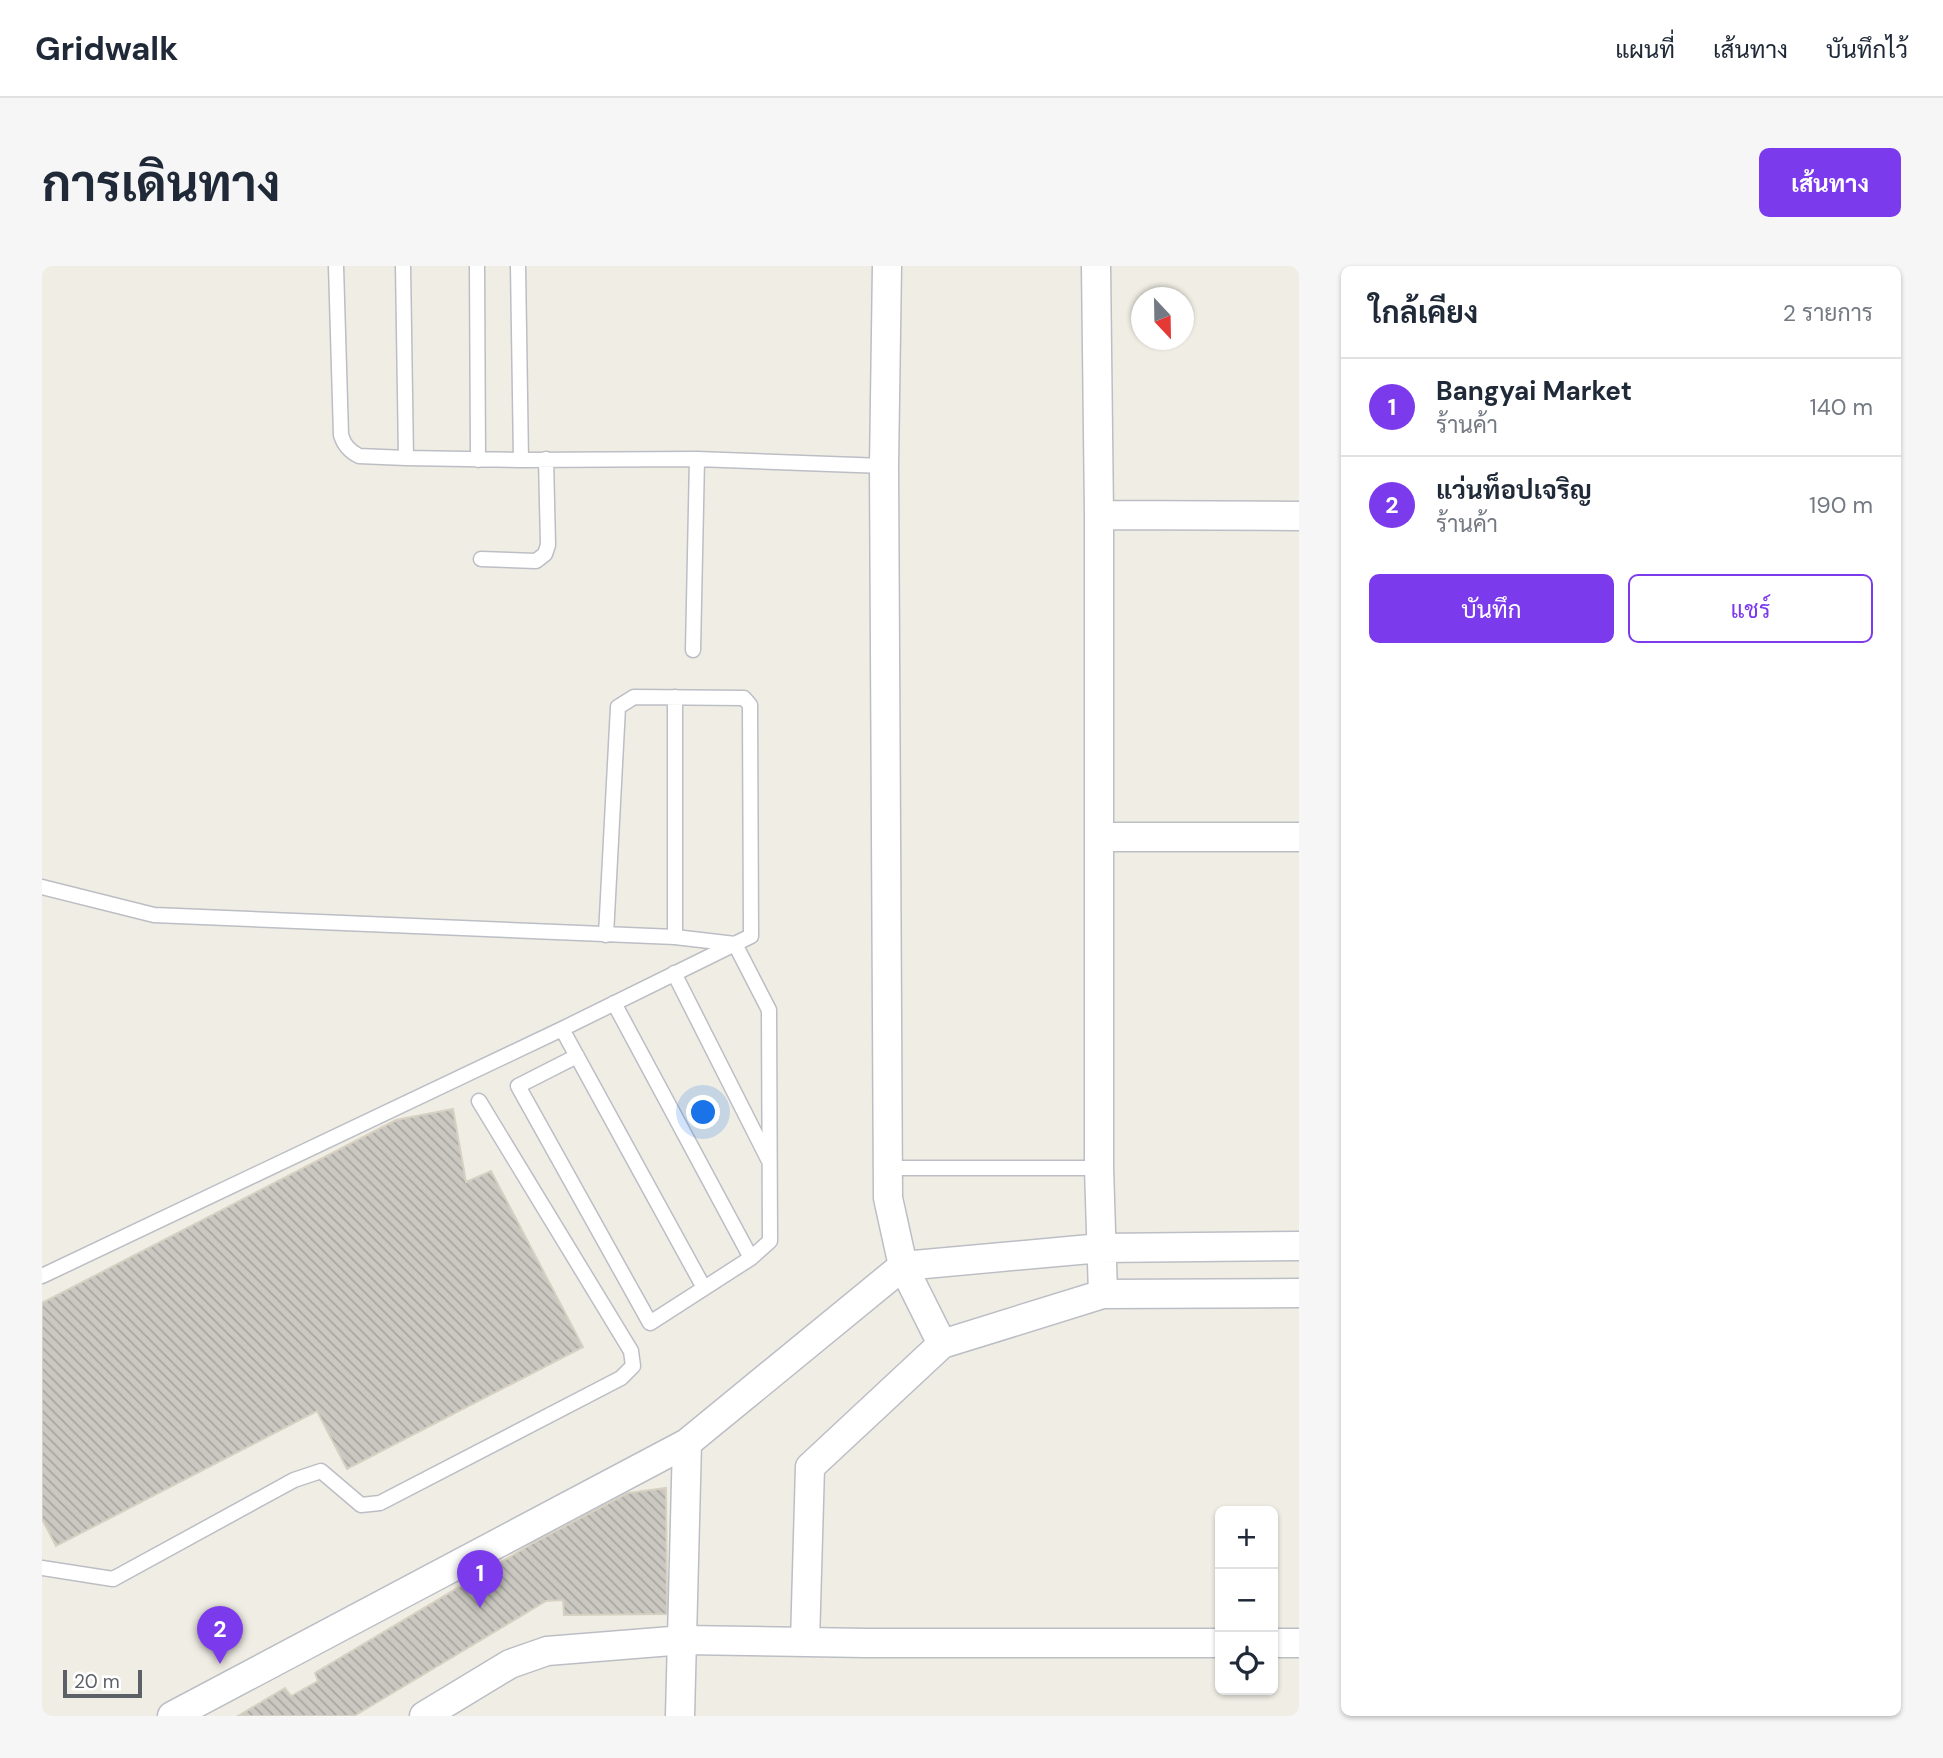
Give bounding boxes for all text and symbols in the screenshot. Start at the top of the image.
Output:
text: Gridwalk [35,27,178,70]
text: แผนที่ [1615,34,1675,65]
text: เส้นทาง [1713,34,1788,65]
text: บันทึกไว้ [1826,34,1908,65]
button: เส้นทาง [1759,148,1901,217]
text: การเดินทาง [42,152,280,216]
north arrow [1131,287,1194,350]
text: ใกล้เคียง [1369,293,1478,332]
text: 2 รายการ [1783,298,1873,328]
text: Bangyai Market [1436,374,1632,408]
text: 1 [1388,392,1396,422]
text: 140 m [1810,392,1873,422]
text: ร้านค้า [1436,410,1498,440]
text: แว่นท็อปเจริญ [1436,473,1592,507]
text: 2 [1385,490,1399,520]
text: 190 m [1809,490,1873,520]
text: ร้านค้า [1436,509,1498,539]
button: บันทึก [1369,574,1614,643]
button: แชร์ [1628,574,1873,643]
your location [686,1095,720,1129]
map controls [1215,1506,1278,1695]
button: + [1215,1506,1278,1569]
pin: 1 [457,1550,503,1608]
button: − [1215,1569,1278,1632]
pin: 2 [197,1606,243,1664]
button: locate [1215,1632,1278,1695]
scale bar [63,1667,142,1699]
text: 20 m [74,1669,120,1694]

